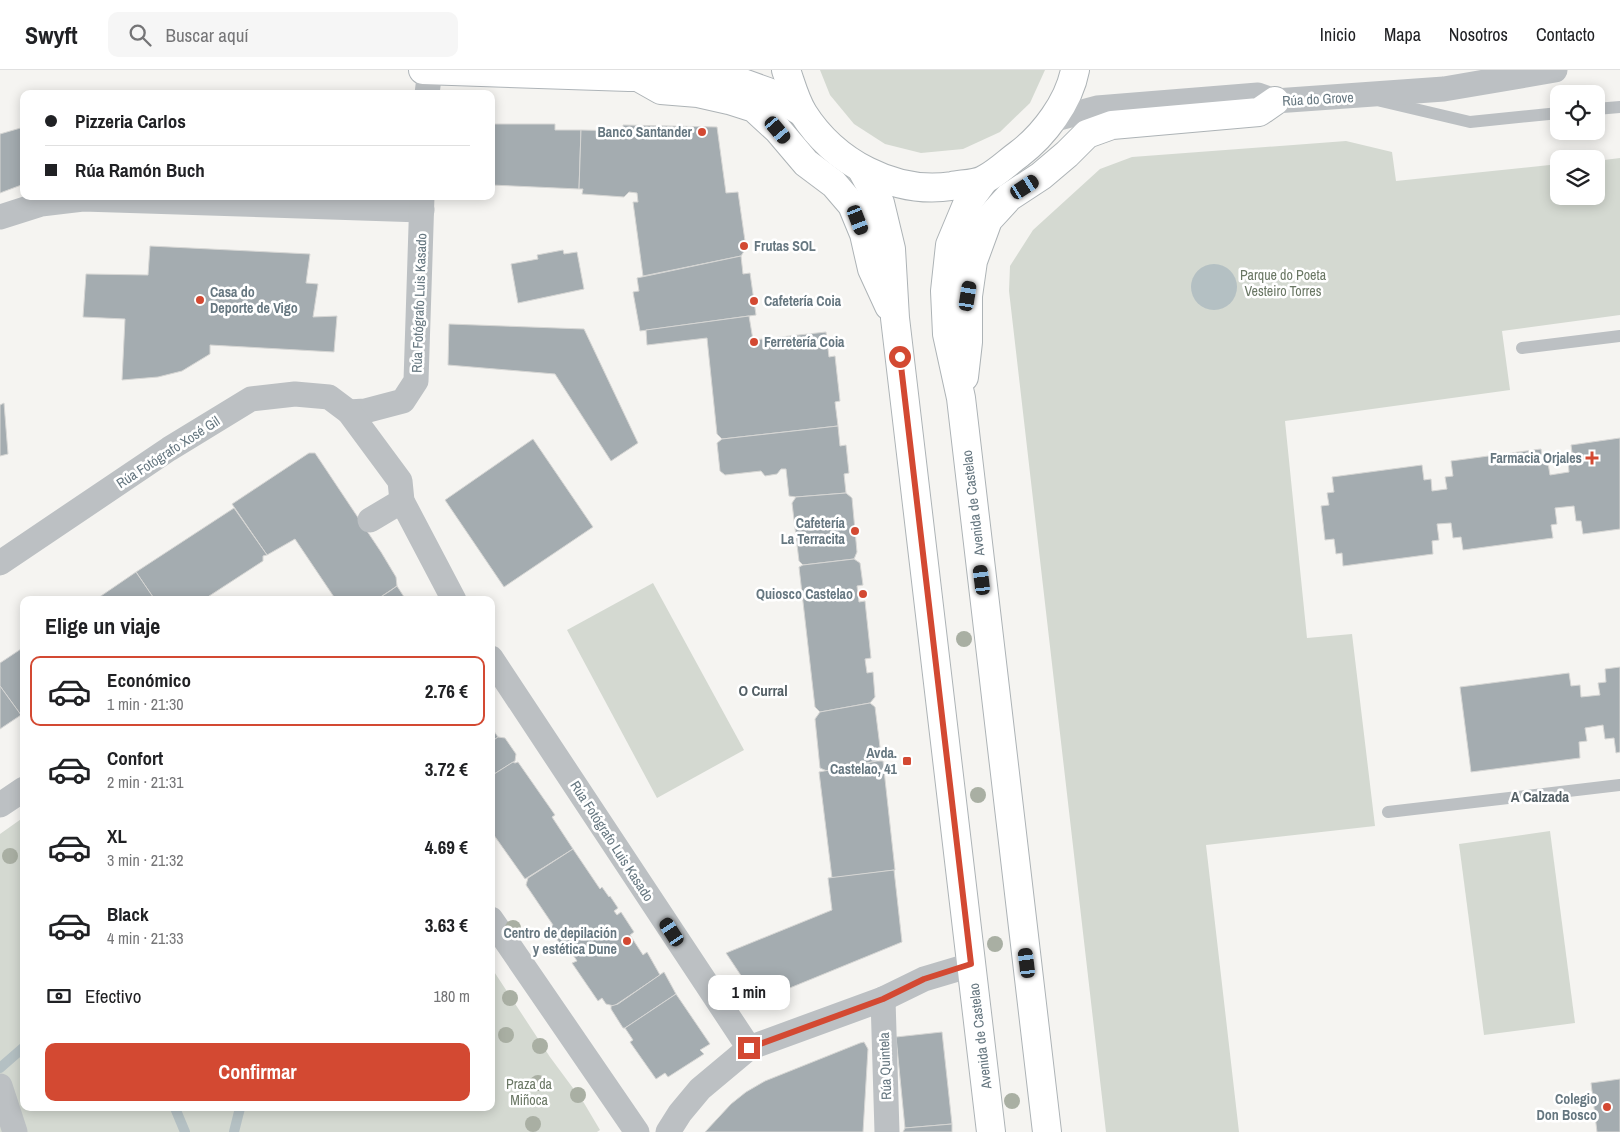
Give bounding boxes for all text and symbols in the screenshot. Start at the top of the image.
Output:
search box [108,12,458,57]
text: Swyft [25,19,78,51]
icon: search [126,21,154,49]
text: Buscar aquí [166,22,249,48]
text: Inicio [1320,22,1356,47]
text: Mapa [1384,22,1421,47]
text: Nosotros [1449,22,1508,47]
text: Contacto [1536,22,1595,47]
map controls [1550,85,1605,205]
button: locate [1550,85,1605,140]
street label: Rúa do Grove [1282,88,1354,110]
text: Pizzeria Carlos [75,108,186,134]
car [762,114,793,146]
place label: Banco Santander [598,123,693,141]
marker: Banco Santander [696,126,708,138]
button: layers [1550,150,1605,205]
text: Rúa Ramón Buch [75,157,205,183]
car [1008,173,1041,201]
car [845,203,870,237]
street label: Rúa Fotógrafo Luis Kasado [408,233,430,373]
place label: Frutas SOL [754,237,816,255]
marker: Frutas SOL [738,240,750,252]
park label: Parque do Poeta Vesteiro Torres [1240,266,1327,300]
car [958,280,977,312]
place label: Casa do Deporte de Vigo [210,283,298,317]
place label: Cafetería Coia [764,292,842,310]
marker: Casa do Deporte de Vigo [194,294,206,306]
marker: Cafetería Coia [748,295,760,307]
place label: Ferretería Coia [764,333,845,351]
marker: Ferretería Coia [748,336,760,348]
route start [889,346,911,368]
street label: Rúa Fotógrafo Xosé Gil [113,412,223,492]
street label: Avenida de Castelao [958,449,989,558]
place label: Farmacia Orjales [1490,449,1582,467]
marker: Farmacia Orjales [1586,452,1598,464]
place label: Cafetería La Terracita [781,514,846,548]
marker: Cafetería La Terracita [849,525,861,537]
car [972,564,991,596]
place label: Quiosco Castelao [756,585,853,603]
marker: Quiosco Castelao [857,588,869,600]
text: Elige un viaje [45,611,160,641]
text: Económico [107,667,191,693]
icon: car [47,669,92,714]
text: 2.76 € [425,678,468,704]
district label: O Curral [738,680,788,701]
text: 1 min · 21:30 [107,693,184,715]
place label: Avda. Castelao, 41 [830,744,898,778]
text: Confort [107,745,163,771]
icon: car [47,747,92,792]
marker: Avda. Castelao, 41 [901,755,913,767]
text: 3.72 € [425,756,468,782]
text: 2 min · 21:31 [107,771,184,793]
street label: Rúa Fotógrafo Luis Kasado [566,777,658,905]
district label: A Calzada [1511,786,1569,807]
text: XL [107,823,127,849]
icon: car [47,825,92,870]
text: 4.69 € [425,834,468,860]
text: 3 min · 21:32 [107,849,184,871]
text: Black [107,901,149,927]
icon: car [47,903,92,948]
text: 3.63 € [425,912,468,938]
car [657,915,686,949]
place label: Centro de depilación y estética Dune [503,924,617,958]
text: 4 min · 21:33 [107,927,184,949]
marker: Centro de depilación y estética Dune [621,935,633,947]
car [1017,947,1036,979]
callout: 1 min [708,976,790,1010]
text: 1 min [732,981,766,1003]
icon: cash [45,982,73,1010]
street label: Avenida de Castelao [965,982,996,1091]
text: Efectivo [85,983,141,1009]
text: 180 m [434,985,470,1007]
street label: Rúa Quintela [875,1031,895,1100]
route end [738,1037,760,1059]
button: Confirmar [45,1043,470,1101]
park label: Praza da Miñoca [506,1075,553,1109]
place label: Colegio Don Bosco [1536,1090,1597,1124]
marker: Colegio Don Bosco [1601,1101,1613,1113]

